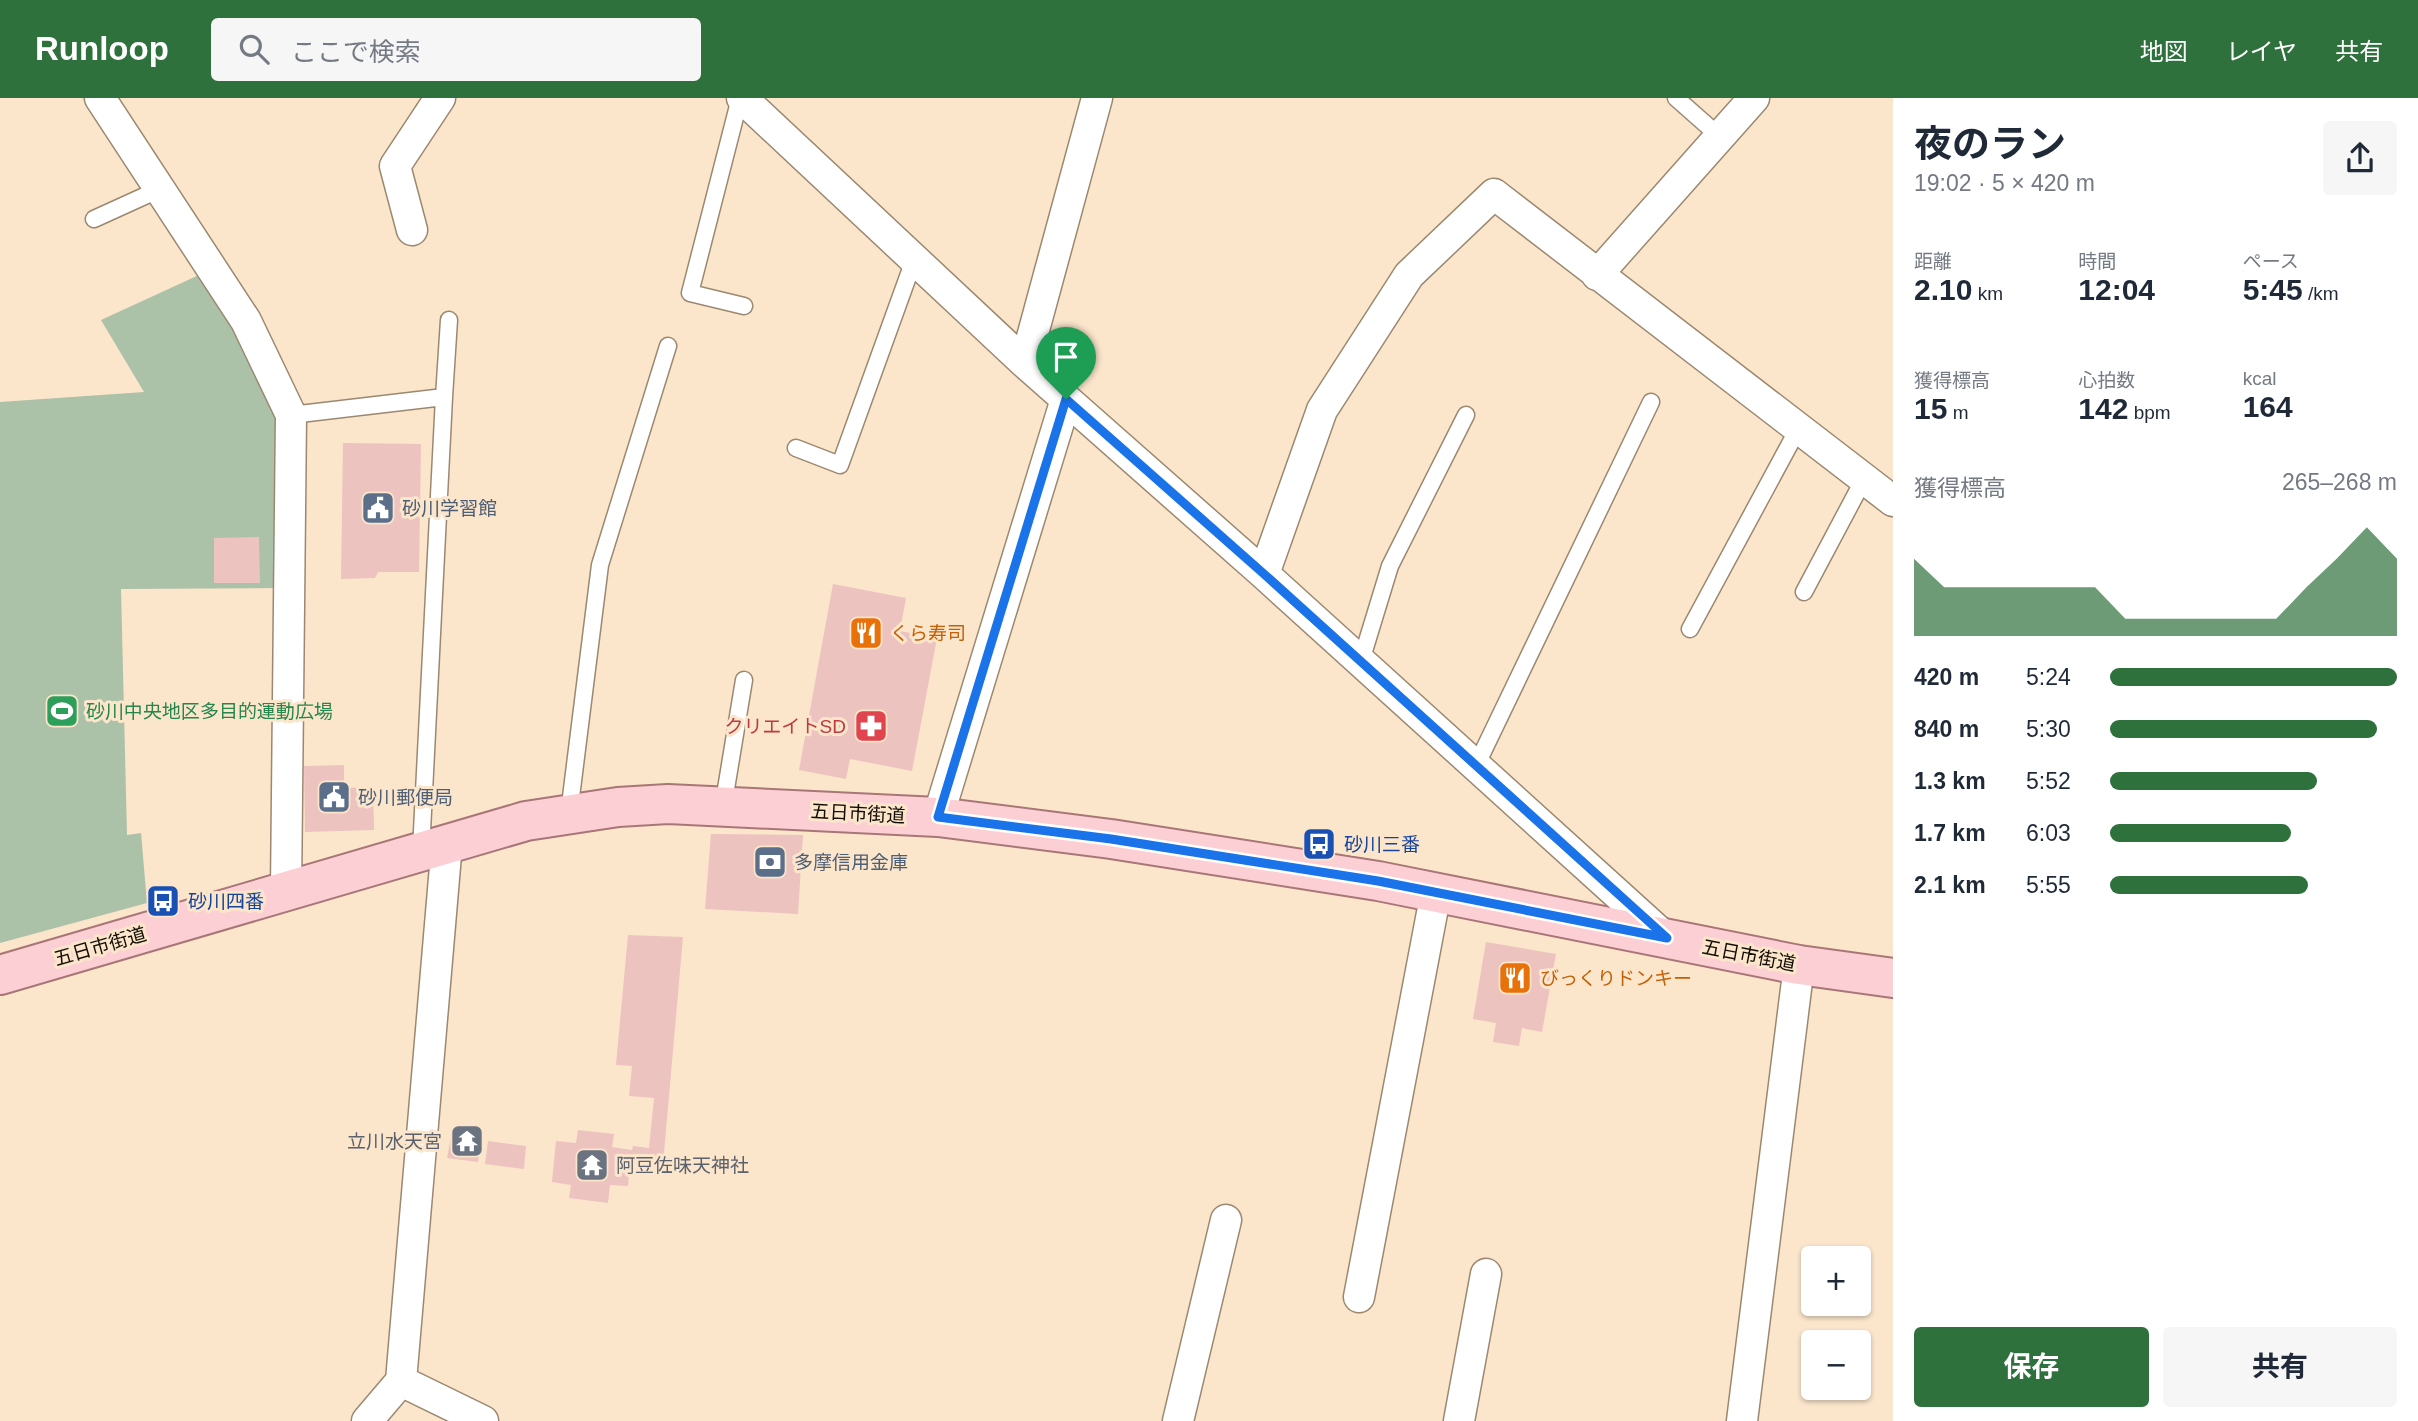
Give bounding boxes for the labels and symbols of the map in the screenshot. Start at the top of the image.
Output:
pin [1036,327,1096,399]
public building icon: 砂川学習館 [359,489,397,527]
place label: 砂川学習館 [402,498,497,519]
restaurant icon: くら寿司 [847,614,885,652]
place label: くら寿司 [890,623,966,644]
sports icon: 砂川中央地区多目的運動広場 [43,692,81,730]
place label: 砂川中央地区多目的運動広場 [86,701,333,722]
pharmacy icon: クリエイトSD [852,707,890,745]
place label: クリエイトSD [725,716,846,737]
public building icon: 砂川郵便局 [315,778,353,816]
place label: 砂川郵便局 [358,787,453,808]
street label: 五日市街道 [810,801,906,826]
bus stop icon: 砂川三番 [1300,825,1338,863]
place label: 砂川三番 [1344,834,1420,855]
bank icon: 多摩信用金庫 [751,843,789,881]
place label: 多摩信用金庫 [794,852,908,873]
bus stop icon: 砂川四番 [144,882,182,920]
place label: 砂川四番 [188,891,264,912]
street label: 五日市街道 [52,923,149,970]
street label: 五日市街道 [1700,936,1798,975]
restaurant icon: びっくりドンキー [1496,959,1534,997]
place label: びっくりドンキー [1540,968,1692,989]
temple icon: 立川水天宮 [448,1122,486,1160]
place label: 立川水天宮 [347,1131,442,1152]
temple icon: 阿豆佐味天神社 [573,1146,611,1184]
place label: 阿豆佐味天神社 [616,1155,749,1176]

